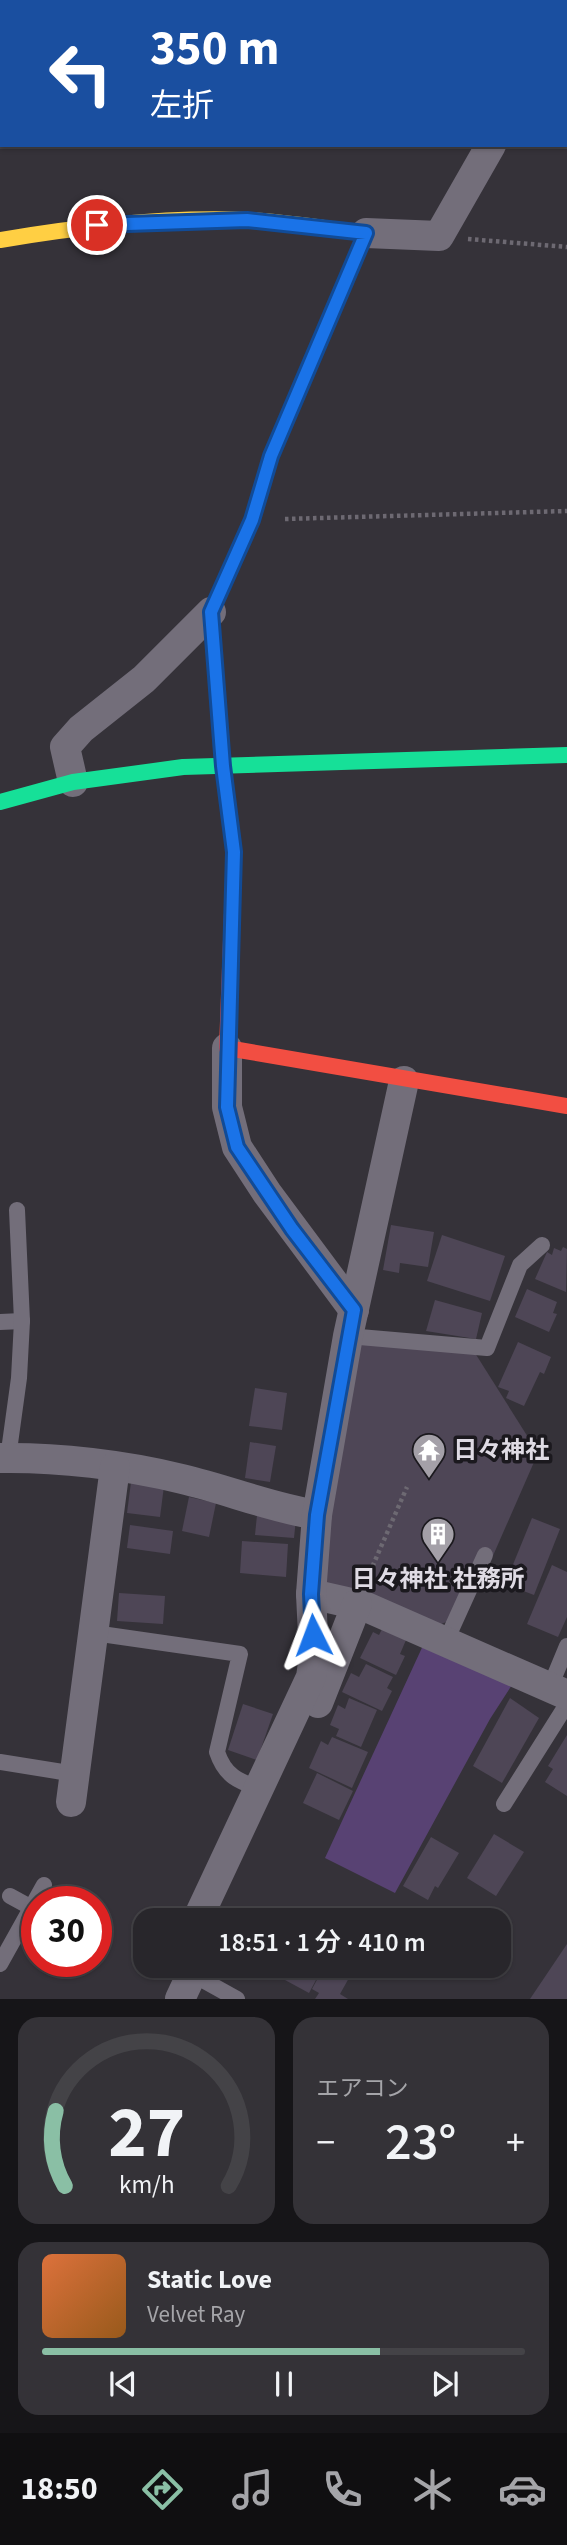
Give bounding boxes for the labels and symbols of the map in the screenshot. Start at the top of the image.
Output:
pin [67,195,127,255]
temple icon: 日々神社 [410,1431,448,1480]
place label: 日々神社 [453,1433,549,1468]
building icon: 日々神社 社務所 [419,1515,457,1564]
place label: 日々神社 社務所 [352,1562,524,1597]
position arrow [276,1598,350,1672]
speed limit sign: 30 [21,1886,112,1977]

